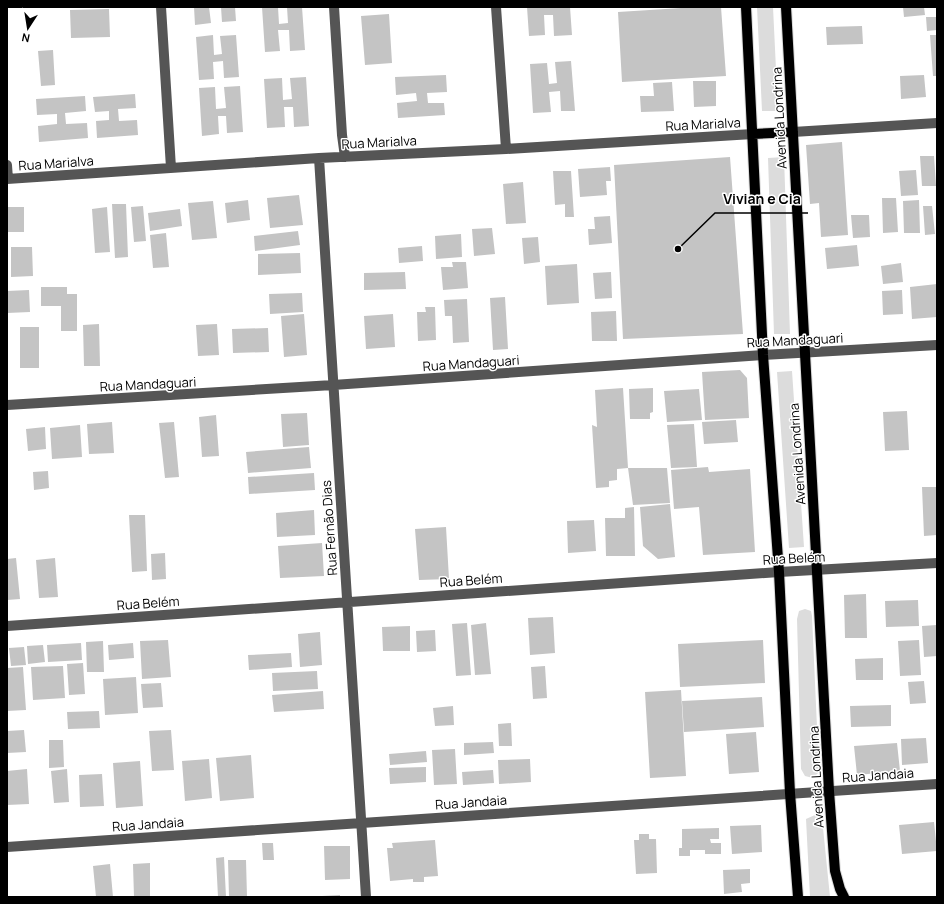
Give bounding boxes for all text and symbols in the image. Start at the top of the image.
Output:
north arrow [8,8,48,48]
text: N [20,30,31,46]
street label: Avenida Londrina [767,67,791,169]
street label: Rua Marialva [665,113,741,135]
street label: Rua Marialva [341,131,417,153]
street label: Rua Marialva [18,151,94,175]
callout: Vivian e Cia [715,187,808,213]
text: Vivian e Cia [723,189,801,208]
street label: Rua Mandaguari [746,328,844,352]
street label: Rua Mandaguari [422,351,520,375]
street label: Rua Mandaguari [99,372,197,396]
street label: Avenida Londrina [784,402,810,506]
street label: Rua Fernão Dias [317,480,341,576]
street label: Rua Belém [762,547,826,569]
street label: Rua Belém [439,569,503,591]
street label: Rua Belém [116,592,180,614]
street label: Avenida Londrina [804,726,828,828]
street label: Rua Jandaia [842,764,914,786]
street label: Rua Jandaia [435,791,507,813]
street label: Rua Jandaia [112,813,184,835]

